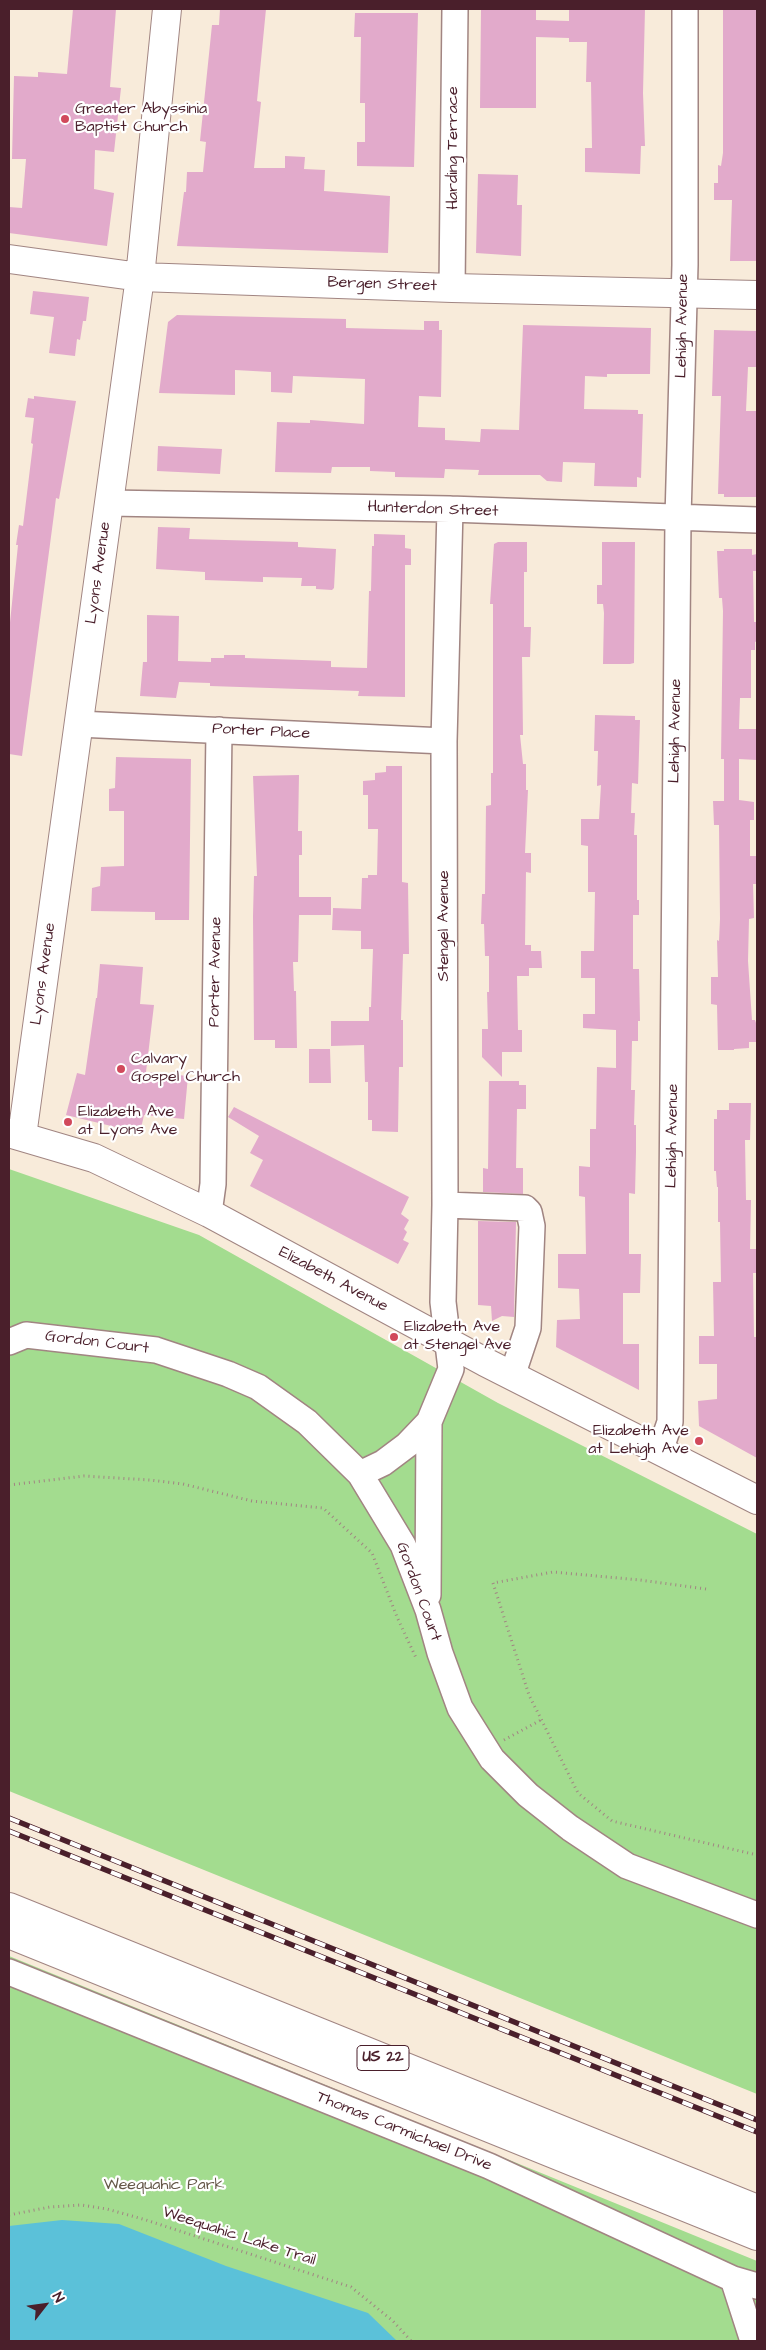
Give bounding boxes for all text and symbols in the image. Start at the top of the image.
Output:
street label: Harding Terrace [444,86,464,210]
place label: Greater Abyssinia Baptist Church [75,100,207,138]
marker: Greater Abyssinia Baptist Church [59,113,71,125]
street label: Bergen Street [327,273,437,297]
street label: Lehigh Avenue [672,274,694,378]
street label: Hunterdon Street [367,498,499,522]
street label: Lyons Avenue [82,521,116,625]
street label: Lehigh Avenue [665,679,687,783]
street label: Porter Place [212,720,310,744]
street label: Stengel Avenue [435,870,455,982]
street label: Porter Avenue [205,917,227,1027]
street label: Lyons Avenue [27,922,61,1026]
place label: Calvary Gospel Church [131,1050,240,1088]
marker: Calvary Gospel Church [115,1063,127,1075]
street label: Lehigh Avenue [662,1084,684,1188]
place label: Elizabeth Ave at Lyons Ave [78,1103,178,1141]
marker: Elizabeth Ave at Lyons Ave [62,1116,74,1128]
street label: Elizabeth Avenue [275,1243,391,1317]
place label: Elizabeth Ave at Stengel Ave [404,1318,511,1356]
street label: Gordon Court [44,1327,150,1359]
marker: Elizabeth Ave at Stengel Ave [388,1331,400,1343]
place label: Elizabeth Ave at Lehigh Ave [588,1422,689,1460]
marker: Elizabeth Ave at Lehigh Ave [693,1435,705,1447]
street label: Gordon Court [391,1540,445,1644]
road number: US 22 [357,2046,409,2070]
street label: Thomas Carmichael Drive [314,2088,494,2176]
park label: Weequahic Park [104,2176,224,2196]
street label: Weequahic Lake Trail [160,2203,318,2271]
north arrow [20,2280,70,2330]
text: N [47,2289,69,2306]

